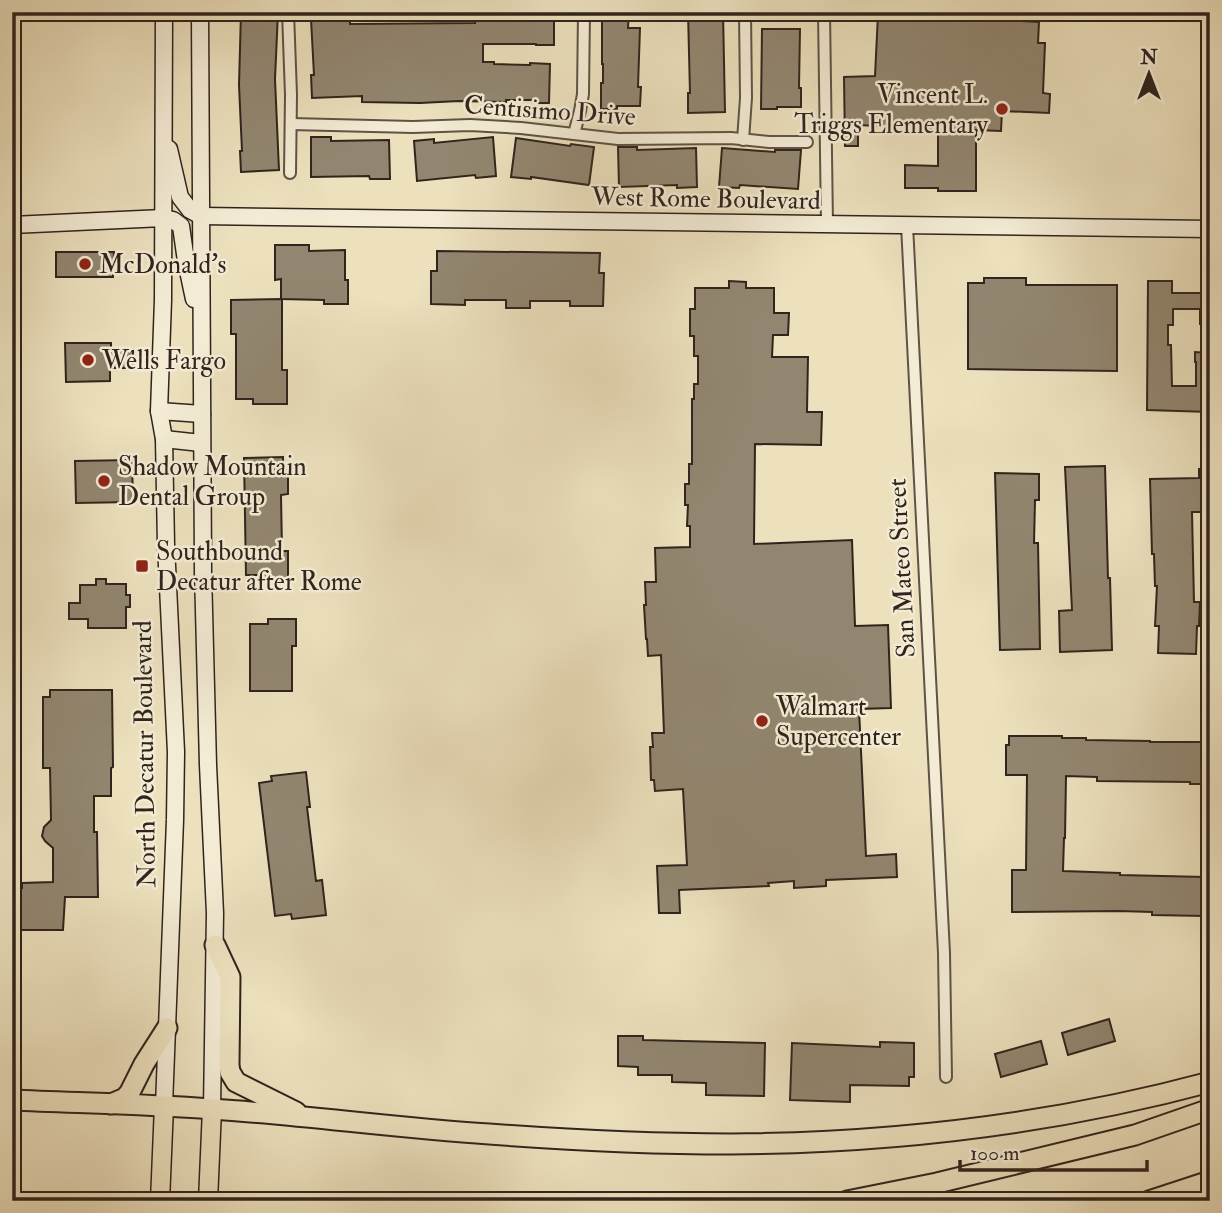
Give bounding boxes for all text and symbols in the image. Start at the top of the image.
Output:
north arrow [1114,38,1184,108]
text: N [1139,46,1158,70]
place label: Vincent L. Triggs Elementary [794,79,989,141]
street label: Centisimo Drive [463,89,637,133]
marker: Vincent L. Triggs Elementary [994,101,1010,117]
street label: West Rome Boulevard [590,181,821,217]
place label: McDonald's [99,249,226,281]
marker: McDonald's [77,256,93,272]
place label: Wells Fargo [101,345,226,377]
marker: Wells Fargo [80,352,96,368]
place label: Shadow Mountain Dental Group [118,451,307,514]
marker: Shadow Mountain Dental Group [96,473,112,489]
street label: San Mateo Street [881,477,923,658]
place label: Southbound Decatur after Rome [156,536,362,598]
marker: Southbound Decatur after Rome [134,558,150,574]
street label: North Decatur Boulevard [127,620,163,888]
place label: Walmart Supercenter [775,691,901,754]
marker: Walmart Supercenter [754,713,770,729]
scale bar [960,1129,1147,1173]
text: 100 m [970,1140,1020,1167]

